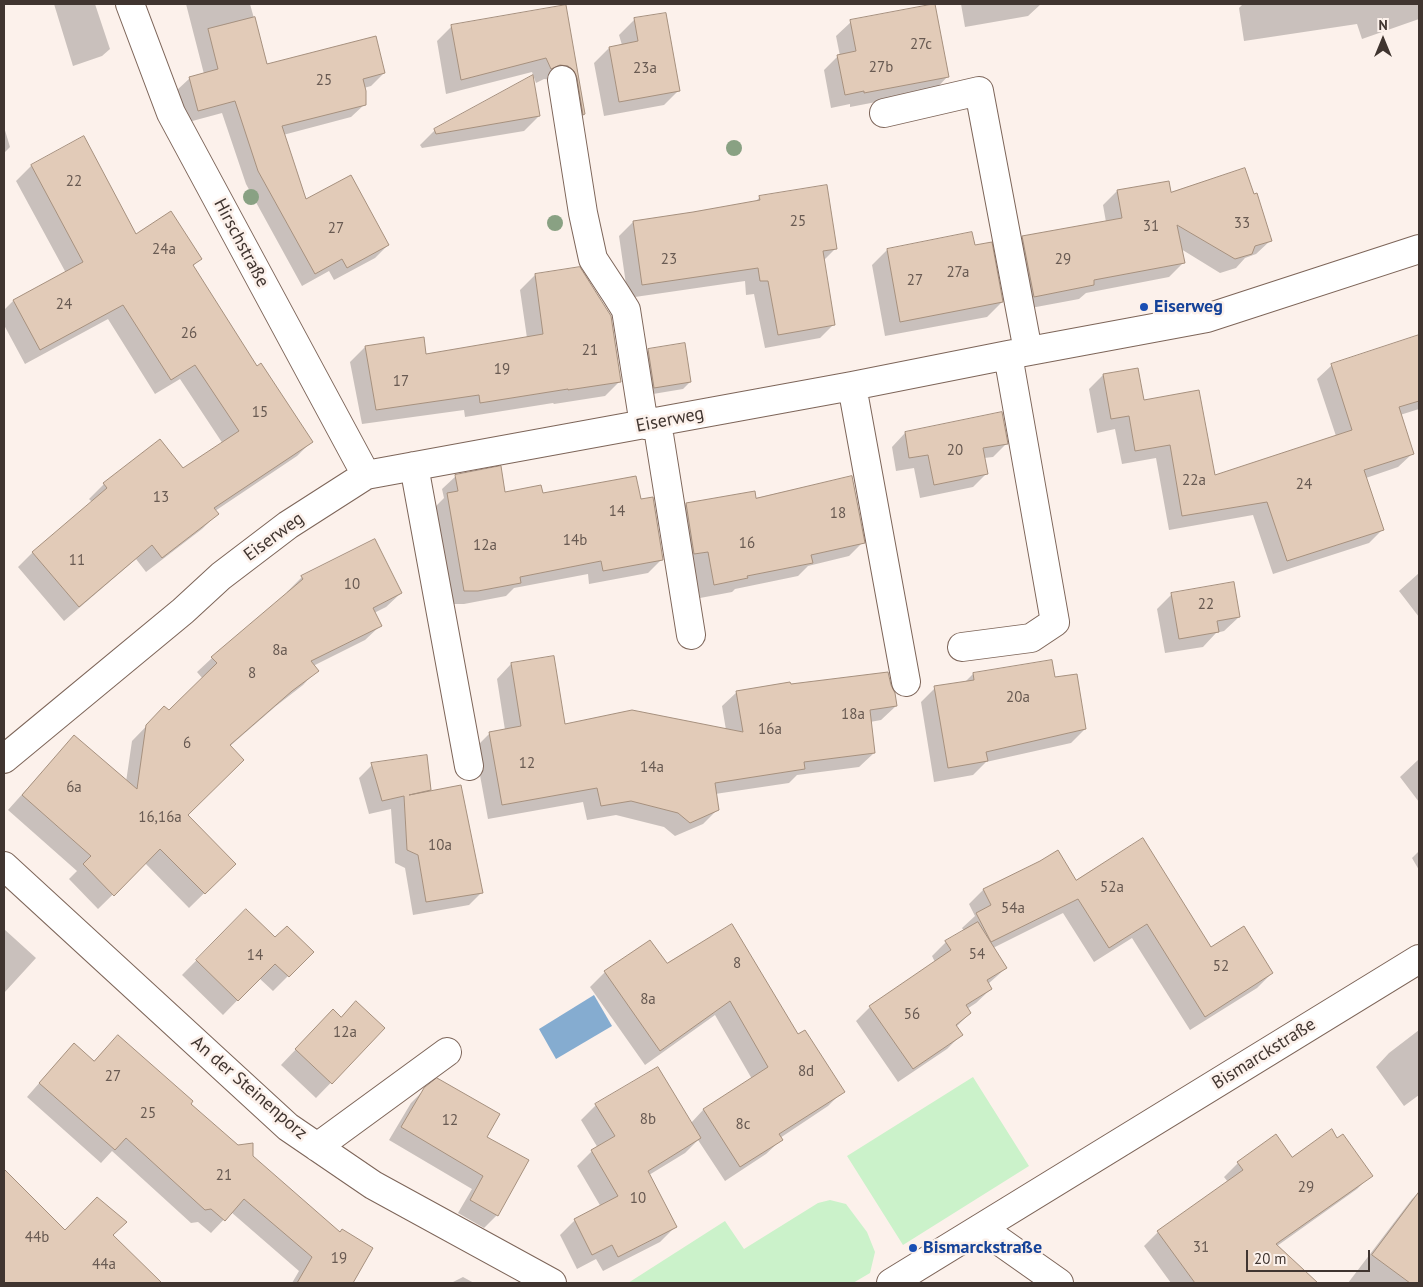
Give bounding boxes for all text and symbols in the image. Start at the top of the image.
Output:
north arrow [1358,15,1408,65]
text: N [1378,16,1388,34]
house number: 27c [910,36,932,54]
house number: 27b [869,59,893,77]
house number: 23a [633,60,657,78]
house number: 25 [316,72,332,90]
house number: 22 [66,173,82,191]
street label: Hirschstraße [209,195,273,291]
house number: 25 [790,213,806,231]
house number: 33 [1234,215,1250,233]
house number: 31 [1143,218,1159,236]
house number: 27 [328,220,344,238]
house number: 24a [152,241,176,259]
house number: 23 [661,251,677,269]
house number: 29 [1055,251,1071,269]
house number: 27a [946,264,970,282]
house number: 27 [907,272,923,290]
house number: 24 [56,296,72,314]
place label: Eiserweg [1154,296,1223,318]
marker: Eiserweg [1138,301,1150,313]
house number: 26 [181,325,197,343]
house number: 21 [582,342,598,360]
house number: 19 [494,361,510,379]
house number: 17 [393,373,409,391]
street label: Eiserweg [634,403,706,437]
house number: 15 [252,404,268,422]
house number: 20 [947,442,963,460]
house number: 22a [1182,472,1206,490]
house number: 24 [1296,476,1312,494]
house number: 13 [153,489,169,507]
house number: 14 [609,503,625,521]
house number: 18 [830,505,846,523]
street label: Eiserweg [240,508,308,566]
house number: 14b [563,532,587,550]
house number: 16 [739,535,755,553]
house number: 12a [473,537,497,555]
house number: 11 [69,552,85,570]
house number: 10 [344,576,360,594]
house number: 22 [1198,596,1214,614]
house number: 8a [272,642,288,660]
house number: 8 [248,665,256,683]
house number: 20a [1006,689,1030,707]
house number: 18a [841,706,865,724]
house number: 16a [758,721,782,739]
house number: 6 [183,735,191,753]
house number: 12 [519,755,535,773]
house number: 14a [640,759,664,777]
house number: 6a [66,779,82,797]
house number: 16,16a [138,809,182,827]
house number: 10a [428,837,452,855]
house number: 52a [1100,879,1124,897]
house number: 54a [1001,900,1025,918]
house number: 54 [969,946,985,964]
house number: 14 [247,947,263,965]
house number: 8 [733,955,741,973]
house number: 52 [1213,958,1229,976]
house number: 8a [640,991,656,1009]
house number: 56 [904,1006,920,1024]
street label: Bismarckstraße [1208,1014,1320,1094]
house number: 12a [333,1024,357,1042]
street label: An der Steinenporz [187,1032,311,1144]
house number: 8d [798,1063,814,1081]
house number: 27 [105,1068,121,1086]
house number: 25 [140,1105,156,1123]
house number: 8b [640,1111,656,1129]
house number: 12 [442,1112,458,1130]
house number: 8c [736,1116,750,1134]
house number: 21 [216,1167,232,1185]
house number: 29 [1298,1179,1314,1197]
house number: 10 [630,1190,646,1208]
house number: 44b [25,1229,49,1247]
place label: Bismarckstraße [923,1237,1042,1259]
house number: 31 [1193,1239,1209,1257]
scale bar [1248,1240,1372,1272]
marker: Bismarckstraße [907,1242,919,1254]
text: 20 m [1254,1249,1287,1268]
house number: 19 [331,1250,347,1268]
house number: 44a [92,1256,116,1274]

